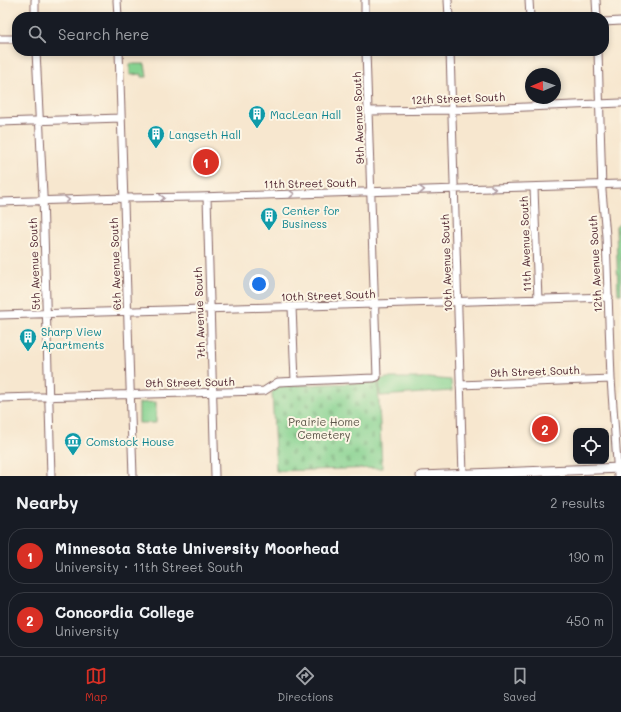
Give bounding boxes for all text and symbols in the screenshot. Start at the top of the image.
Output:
search box [12,12,609,56]
icon: search [26,23,48,45]
text: Search here [58,24,149,44]
north arrow [525,68,561,104]
street label: 9th Avenue South [349,72,367,164]
street label: 12th Street South [411,89,505,107]
building icon: MacLean Hall [247,104,267,129]
place label: MacLean Hall [270,107,341,122]
building icon: Langseth Hall [146,124,166,149]
place label: Langseth Hall [169,127,241,142]
pin: 1 [193,147,219,177]
street label: 11th Street South [264,175,356,191]
one-way arrow [490,185,496,193]
one-way arrow [419,186,425,195]
one-way arrow [289,190,295,198]
one-way arrow [159,194,165,202]
one-way arrow [64,196,70,205]
street label: 11th Avenue South [516,196,534,292]
place label: Center for Business [282,203,340,231]
building icon: Center for Business [259,206,279,231]
street label: 10th Avenue South [437,214,455,312]
street label: 12th Avenue South [585,215,605,313]
street label: 6th Avenue South [106,217,124,311]
street label: 5th Avenue South [25,218,43,310]
street label: 7th Avenue South [190,267,208,359]
your location [249,274,269,294]
street label: 10th Street South [280,286,376,304]
place label: Sharp View Apartments [41,324,104,352]
building icon: Sharp View Apartments [18,327,38,352]
street label: 9th Street South [490,362,580,380]
street label: 9th Street South [145,374,235,390]
park label: Prairie Home Cemetery [288,414,360,442]
pin: 2 [532,414,558,444]
map controls [573,428,609,464]
button: locate [573,428,609,464]
museum icon: Comstock House [63,431,83,456]
place label: Comstock House [86,434,174,449]
text: Nearby [16,491,78,513]
text: 2 results [550,494,605,511]
text: Minnesota State University Moorhead [55,538,339,558]
text: 1 [27,548,33,565]
text: 190 m [568,548,604,565]
text: University · 11th Street South [55,558,243,575]
text: Concordia College [55,602,194,622]
text: 2 [26,612,34,629]
text: 450 m [566,612,604,629]
text: University [55,622,119,639]
tab: Map [85,665,107,704]
tab: Directions [277,665,333,704]
tab: Saved [503,665,536,704]

